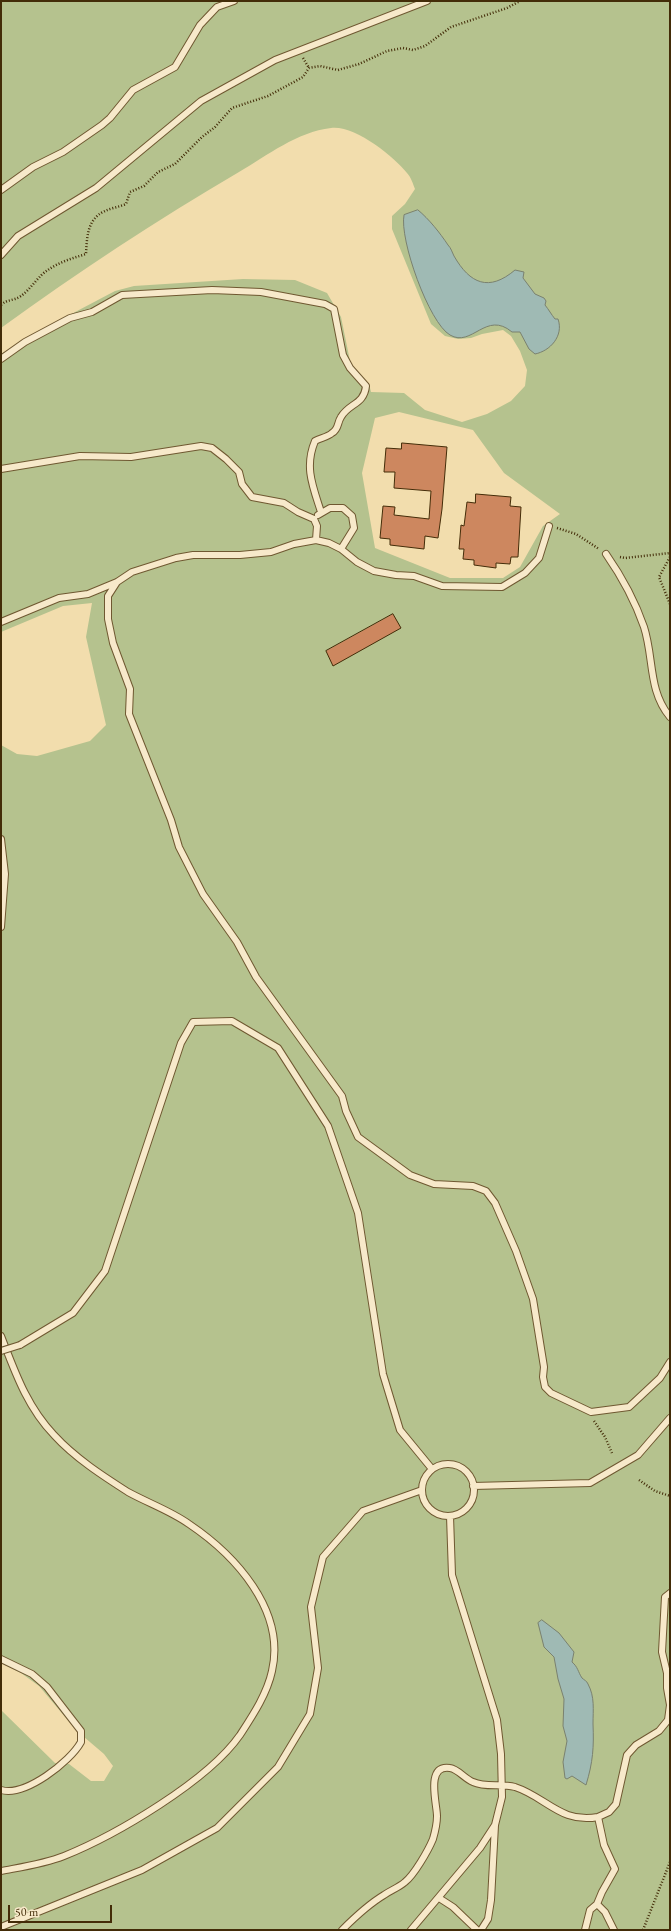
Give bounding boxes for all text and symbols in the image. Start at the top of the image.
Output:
scale bar [10,1897,114,1923]
text: 50 m [15,1904,38,1920]

